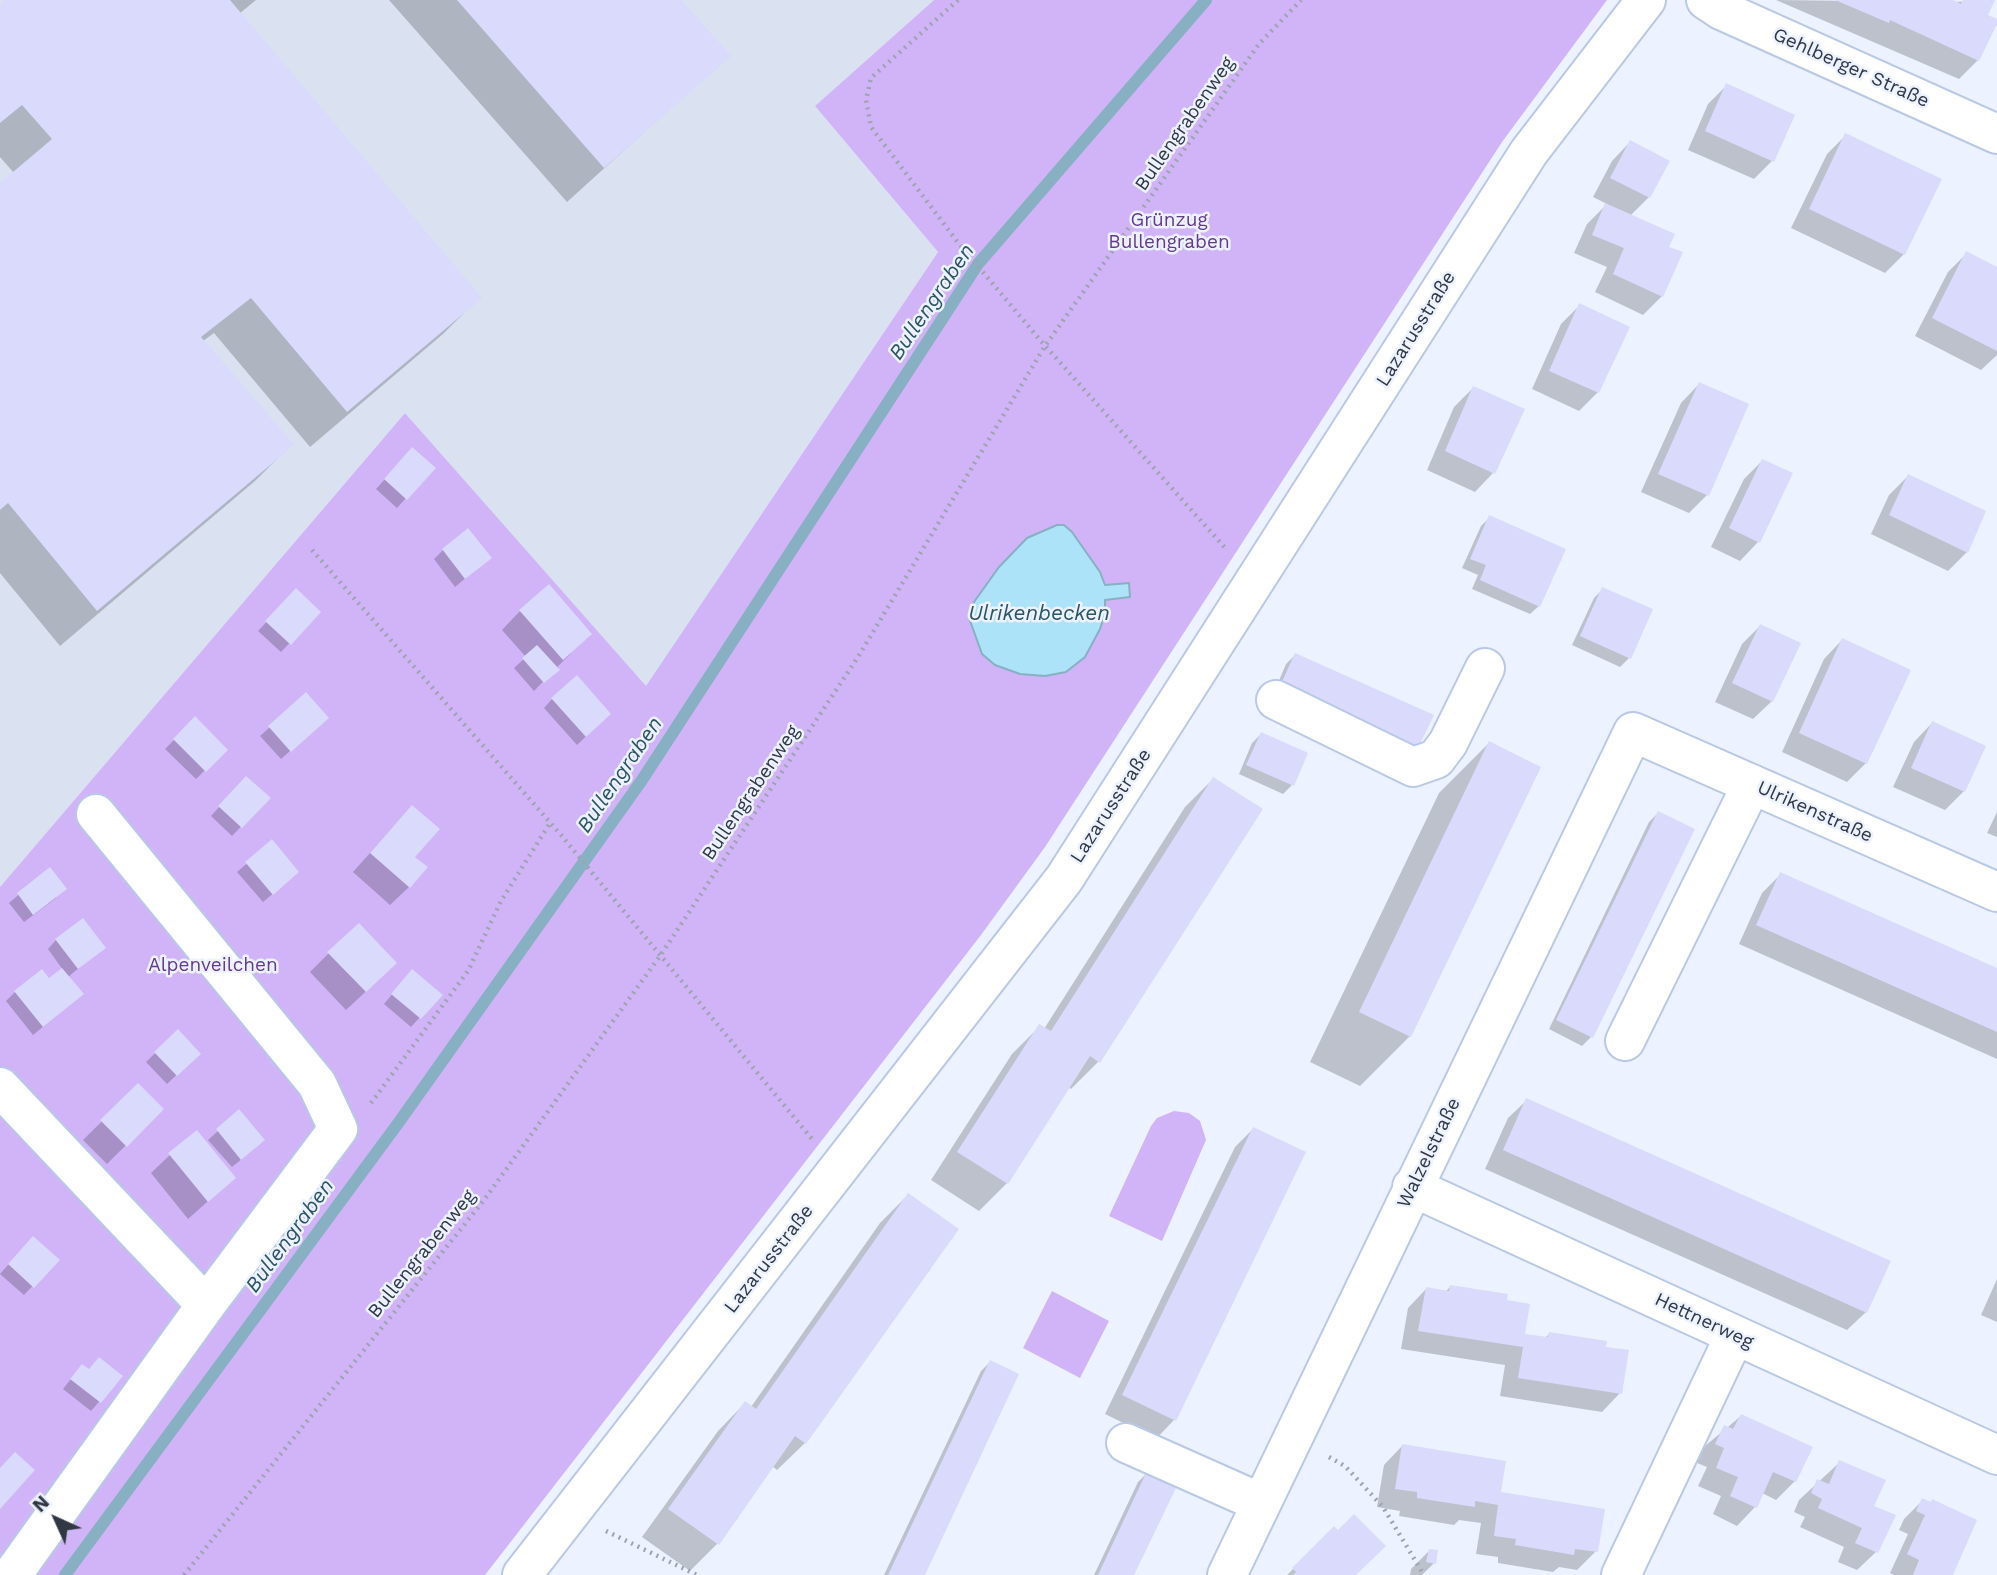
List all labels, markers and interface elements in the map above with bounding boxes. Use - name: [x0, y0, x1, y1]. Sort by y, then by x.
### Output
- street label: Gehlberger Straße: [1769, 23, 1933, 113]
- street label: Bullengrabenweg: [1130, 53, 1240, 195]
- park label: Grünzug Bullengraben: [1108, 209, 1230, 253]
- water label: Bullengraben: [884, 239, 980, 365]
- street label: Lazarusstraße: [1372, 267, 1460, 391]
- water label: Ulrikenbecken: [968, 601, 1110, 627]
- water label: Bullengraben: [572, 712, 668, 838]
- street label: Bullengrabenweg: [697, 721, 805, 865]
- street label: Lazarusstraße: [1066, 745, 1156, 867]
- street label: Ulrikenstraße: [1754, 776, 1876, 848]
- park label: Alpenveilchen: [148, 954, 278, 976]
- street label: Walzelstraße: [1393, 1094, 1465, 1212]
- water label: Bullengraben: [240, 1174, 340, 1298]
- street label: Bullengrabenweg: [363, 1185, 481, 1323]
- street label: Lazarusstraße: [720, 1200, 818, 1318]
- street label: Hettnerweg: [1651, 1288, 1757, 1354]
- north arrow: [21, 1484, 91, 1554]
- text: N: [28, 1491, 54, 1517]

